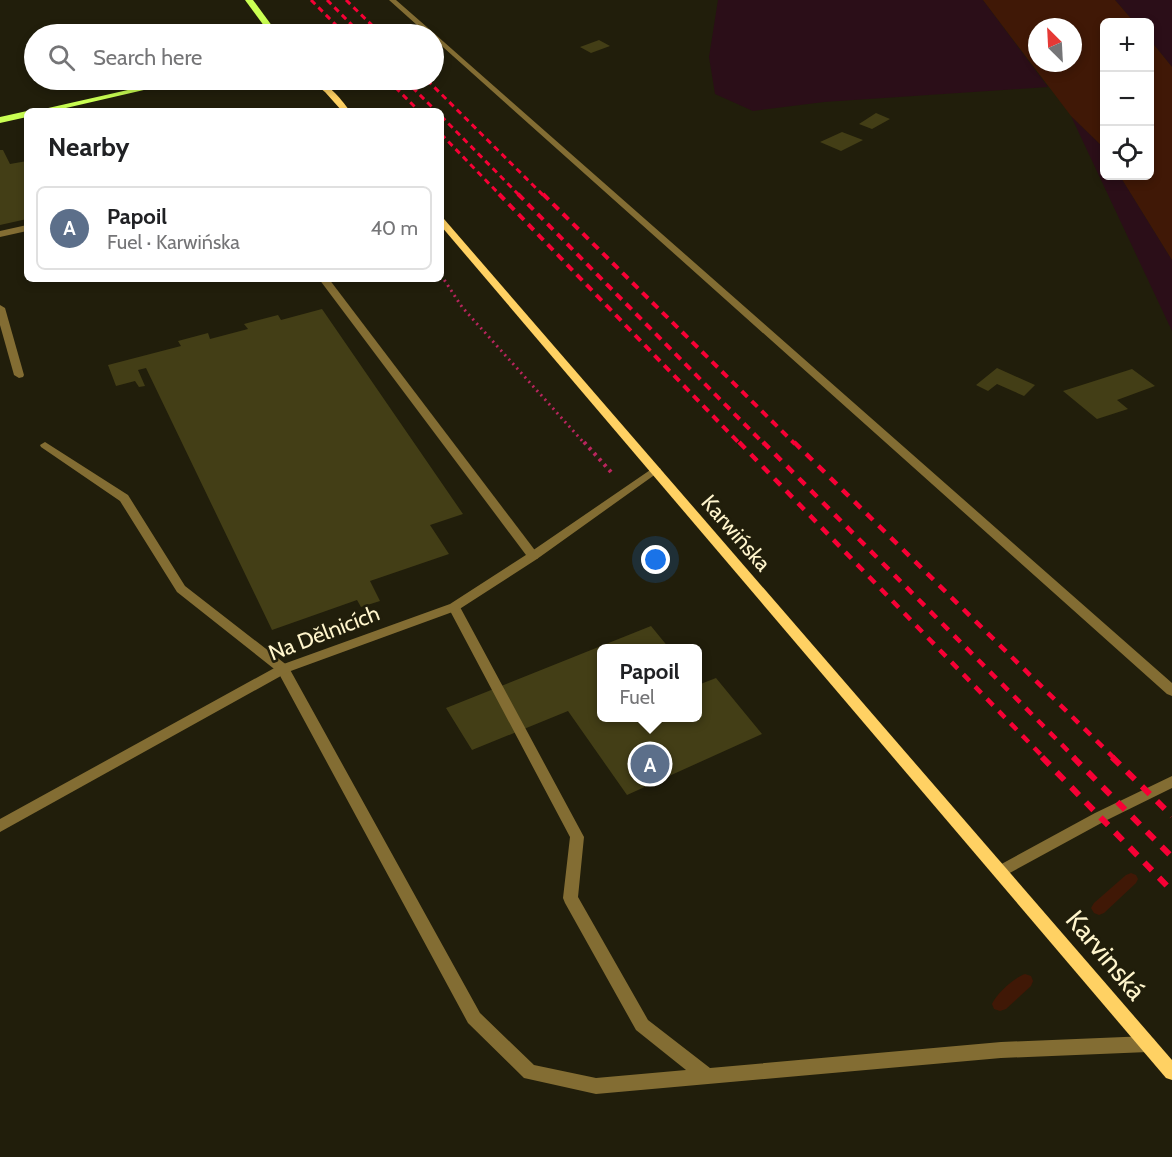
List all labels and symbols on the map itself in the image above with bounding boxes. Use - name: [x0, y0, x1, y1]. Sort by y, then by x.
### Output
- north arrow: [1028, 18, 1082, 72]
- street label: Karwińska: [696, 489, 777, 577]
- your location: [641, 545, 670, 574]
- street label: Na Dělnicích: [265, 599, 383, 667]
- pin: A: [630, 742, 670, 786]
- street label: Karvinská: [1059, 903, 1153, 1007]

